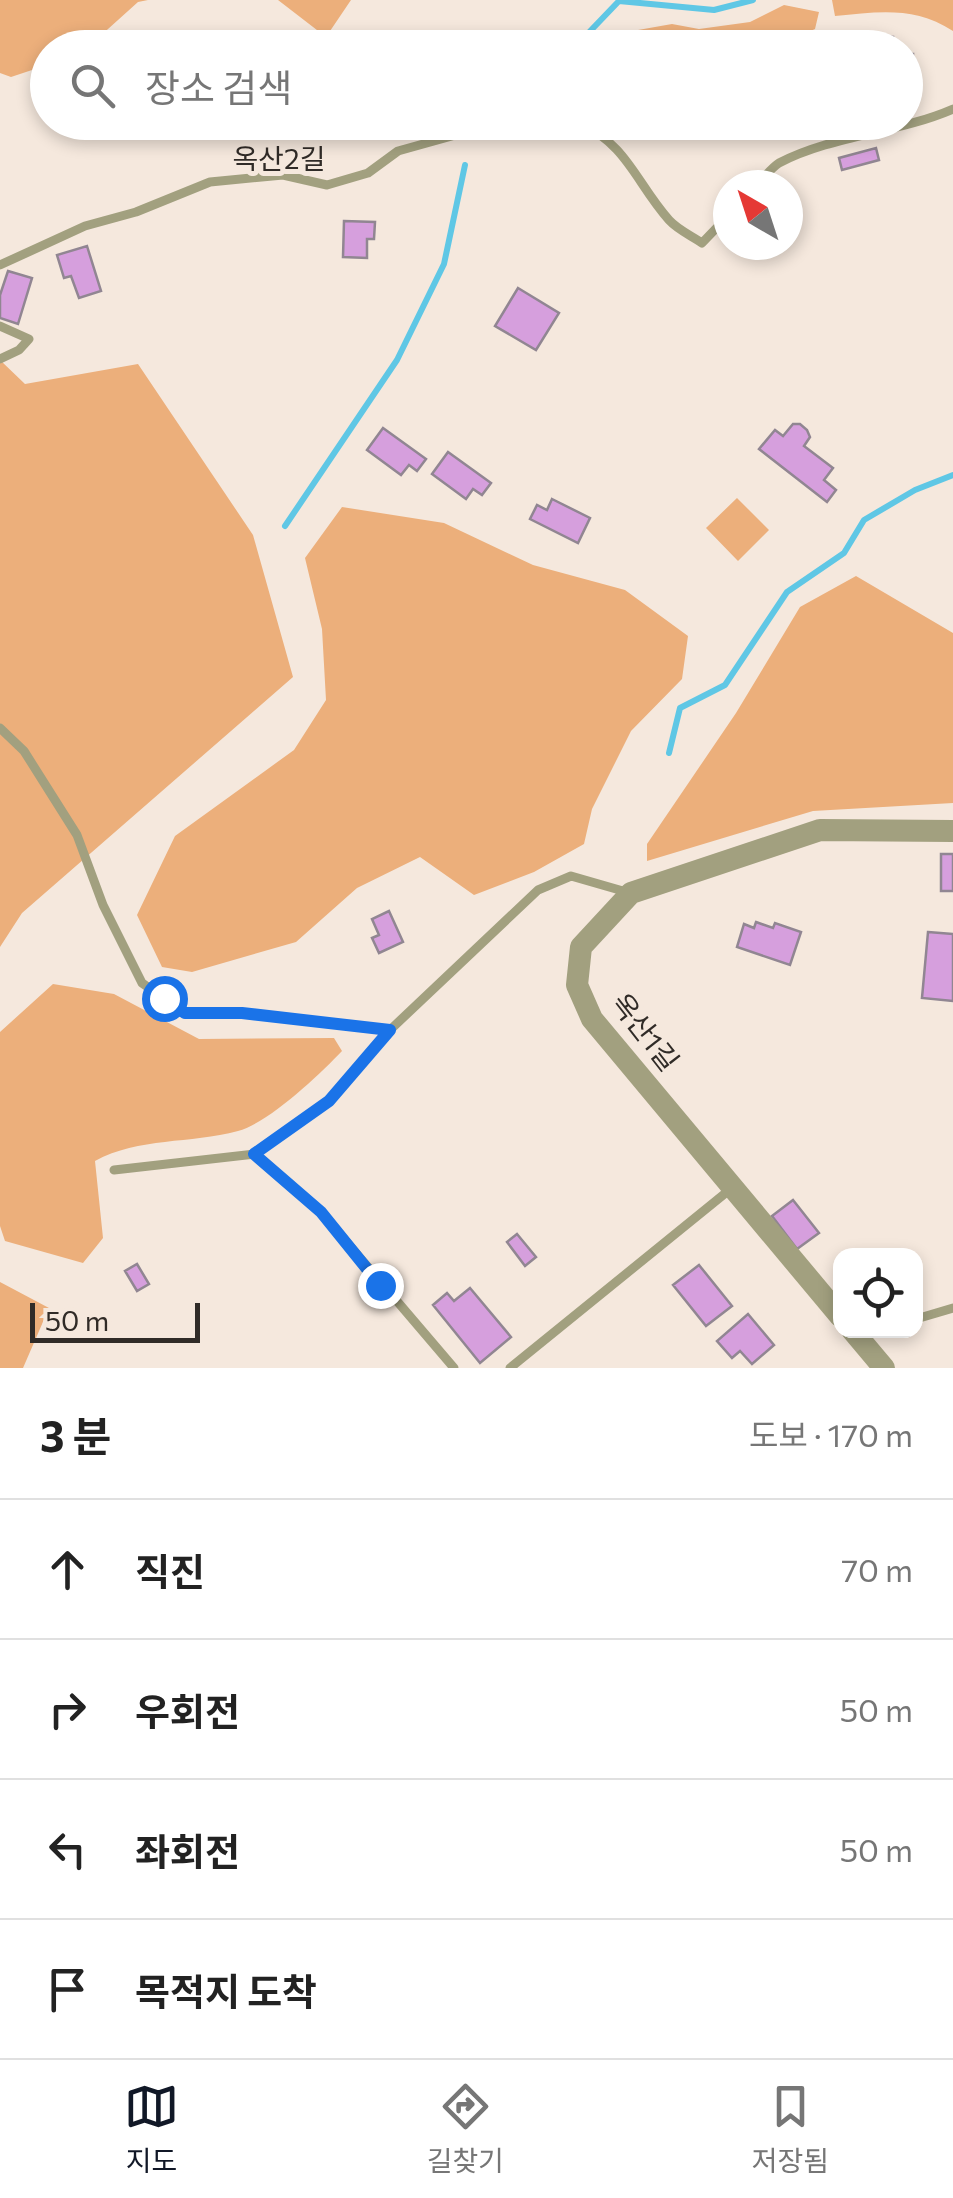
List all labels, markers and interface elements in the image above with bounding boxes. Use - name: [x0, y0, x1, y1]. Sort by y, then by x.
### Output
- search box: [30, 30, 923, 140]
- icon: search: [65, 58, 120, 113]
- text: 장소 검색: [145, 63, 292, 110]
- street label: 옥산2길: [233, 141, 325, 175]
- north arrow: [713, 170, 803, 260]
- route start: [142, 976, 188, 1022]
- street label: 옥산1길: [605, 986, 687, 1077]
- map controls: [833, 1248, 923, 1338]
- button: locate: [833, 1248, 923, 1338]
- route end: [358, 1263, 404, 1309]
- scale bar: [30, 1298, 200, 1342]
- text: 50 m: [45, 1303, 109, 1337]
- text: 3 분: [40, 1409, 111, 1461]
- text: 도보 · 170 m: [749, 1414, 913, 1454]
- icon: ahead: [40, 1542, 95, 1597]
- text: 직진: [135, 1547, 205, 1594]
- text: 70 m: [841, 1549, 913, 1589]
- icon: right: [40, 1682, 95, 1737]
- text: 우회전: [135, 1687, 240, 1734]
- text: 50 m: [840, 1689, 913, 1729]
- icon: left: [40, 1822, 95, 1877]
- text: 좌회전: [135, 1827, 240, 1874]
- text: 50 m: [840, 1829, 913, 1869]
- icon: arrive: [40, 1962, 95, 2017]
- text: 목적지 도착: [135, 1967, 317, 2014]
- tab: 지도: [124, 2079, 179, 2179]
- tab: 길찾기: [427, 2079, 504, 2179]
- tab: 저장됨: [752, 2079, 829, 2179]

